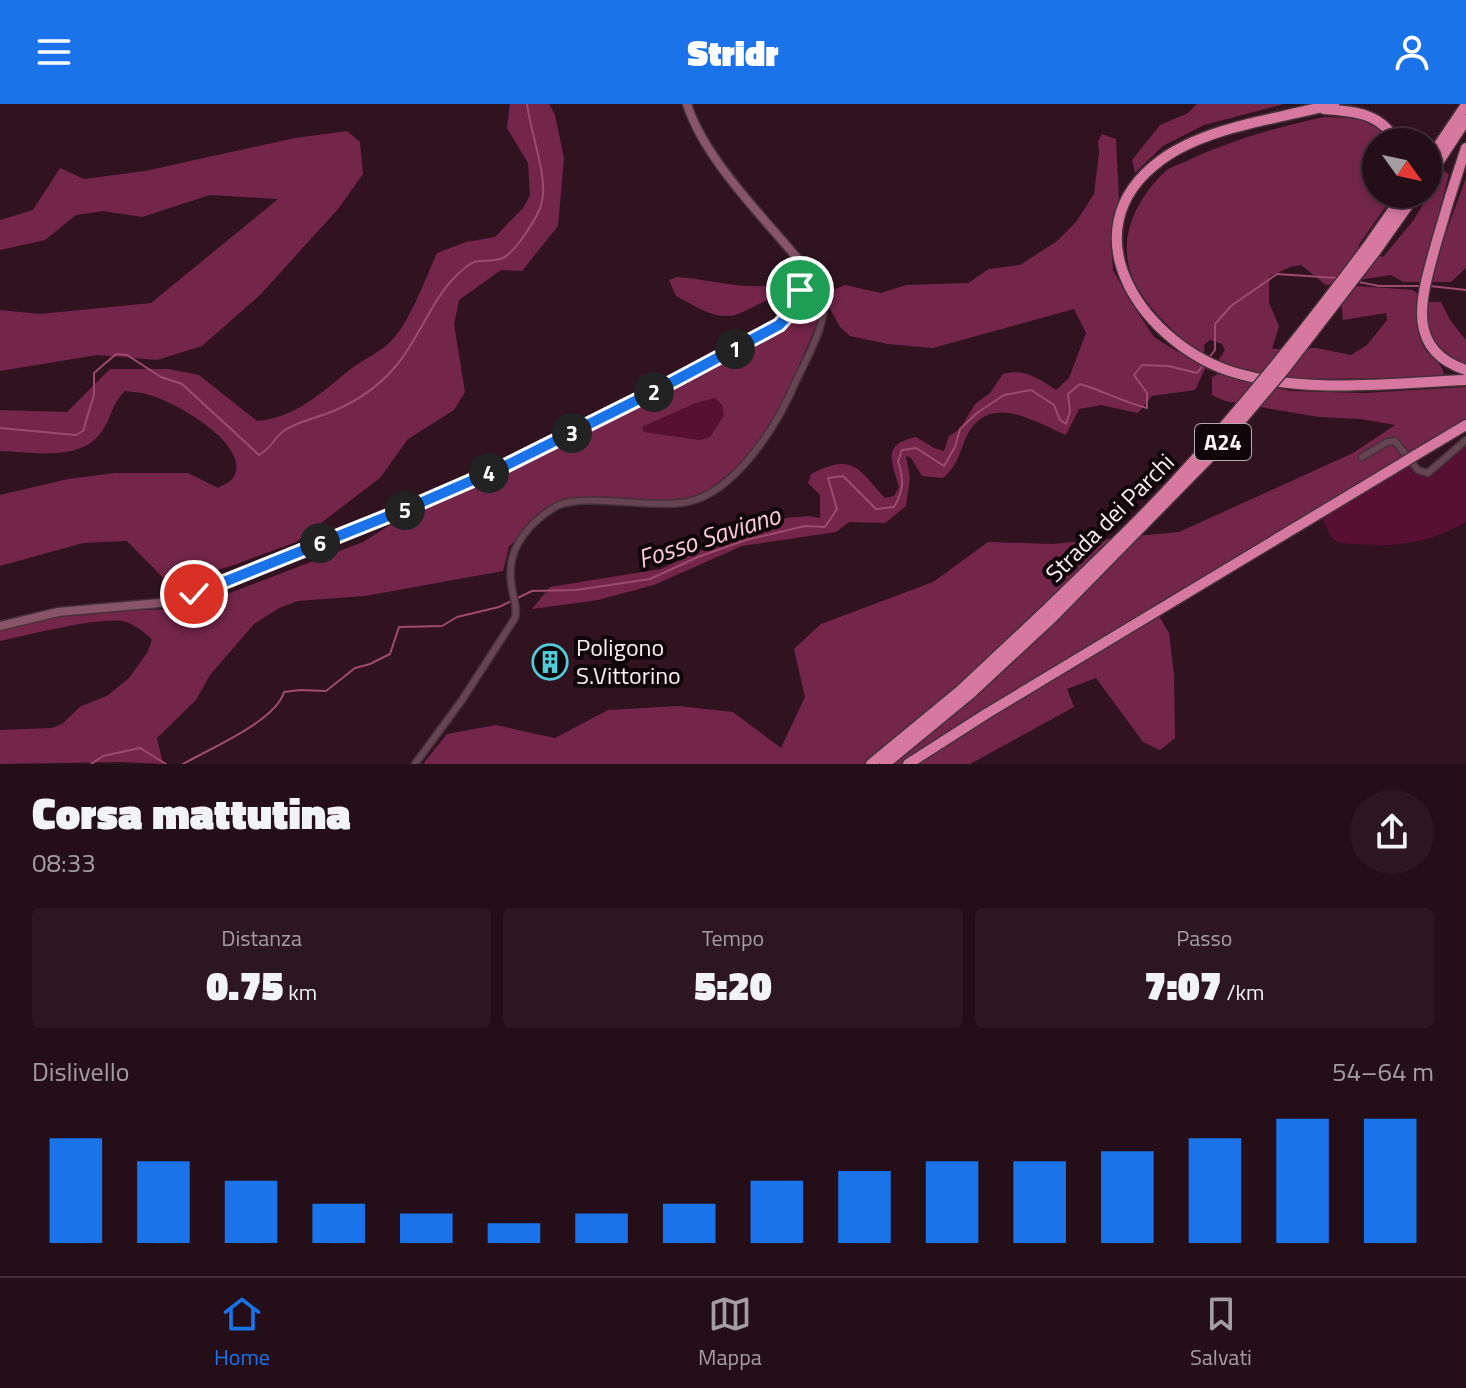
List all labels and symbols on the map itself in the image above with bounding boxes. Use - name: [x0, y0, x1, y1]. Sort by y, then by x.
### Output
- north arrow: [1362, 128, 1442, 208]
- pin: [766, 256, 834, 324]
- pin: 1: [715, 329, 755, 369]
- pin: 2: [634, 372, 674, 412]
- pin: 3: [552, 413, 592, 453]
- road number: A24: [1195, 424, 1251, 460]
- street label: Strada dei Parchi: [1037, 445, 1182, 590]
- pin: 4: [469, 453, 509, 493]
- pin: 5: [385, 490, 425, 530]
- water label: Fosso Saviano: [633, 495, 786, 578]
- pin: 6: [300, 523, 340, 563]
- pin: [160, 560, 228, 628]
- place label: Poligono S.Vittorino: [576, 629, 681, 693]
- building icon: Poligono S.Vittorino: [531, 643, 569, 681]

